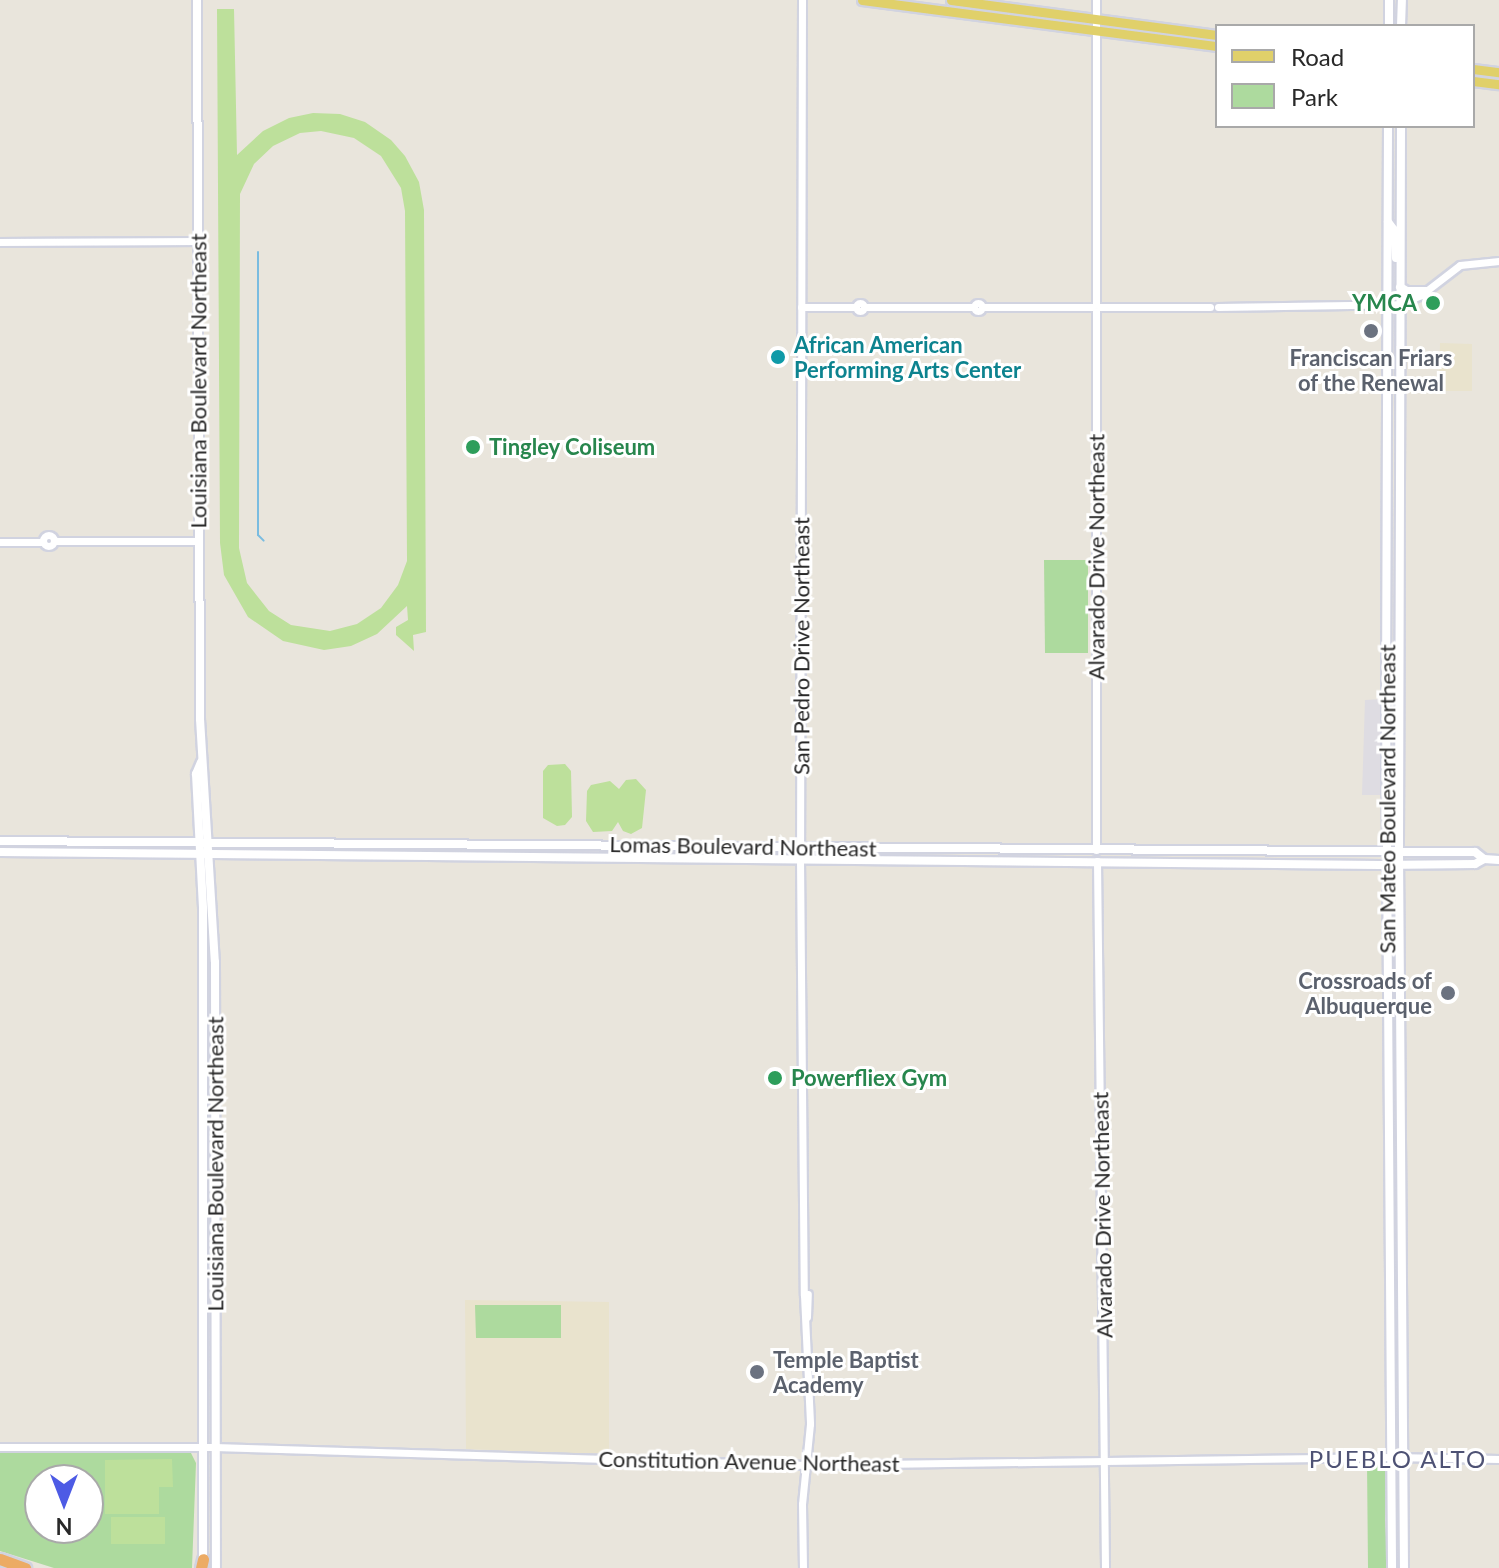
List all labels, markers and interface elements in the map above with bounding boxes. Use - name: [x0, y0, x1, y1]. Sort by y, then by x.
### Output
- legend: [1215, 24, 1475, 128]
- text: Road: [1291, 42, 1344, 71]
- text: Park: [1291, 82, 1338, 111]
- street label: Louisiana Boulevard Northeast: [185, 233, 211, 529]
- place label: YMCA: [1352, 290, 1417, 316]
- marker: YMCA: [1424, 294, 1442, 312]
- marker: Franciscan Friars of the Renewal: [1362, 322, 1380, 340]
- place label: African American Performing Arts Center: [794, 331, 1022, 382]
- place label: Franciscan Friars of the Renewal: [1290, 344, 1452, 396]
- marker: African American Performing Arts Center: [769, 348, 787, 366]
- place label: Tingley Coliseum: [489, 434, 656, 460]
- street label: Alvarado Drive Northeast: [1083, 434, 1109, 680]
- marker: Tingley Coliseum: [464, 438, 482, 456]
- street label: San Pedro Drive Northeast: [788, 517, 814, 775]
- street label: San Mateo Boulevard Northeast: [1374, 644, 1400, 954]
- street label: Lomas Boulevard Northeast: [609, 830, 877, 862]
- place label: Crossroads of Albuquerque: [1298, 967, 1432, 1018]
- marker: Crossroads of Albuquerque: [1439, 984, 1457, 1002]
- street label: Louisiana Boulevard Northeast: [202, 1016, 228, 1312]
- place label: Powerfliex Gym: [791, 1065, 947, 1091]
- marker: Powerfliex Gym: [766, 1069, 784, 1087]
- street label: Alvarado Drive Northeast: [1087, 1092, 1117, 1338]
- place label: Temple Baptist Academy: [773, 1346, 919, 1398]
- marker: Temple Baptist Academy: [748, 1363, 766, 1381]
- street label: Constitution Avenue Northeast: [598, 1445, 900, 1477]
- district label: PUEBLO ALTO: [1308, 1445, 1488, 1473]
- north arrow: [24, 1464, 104, 1544]
- text: N: [56, 1513, 72, 1540]

